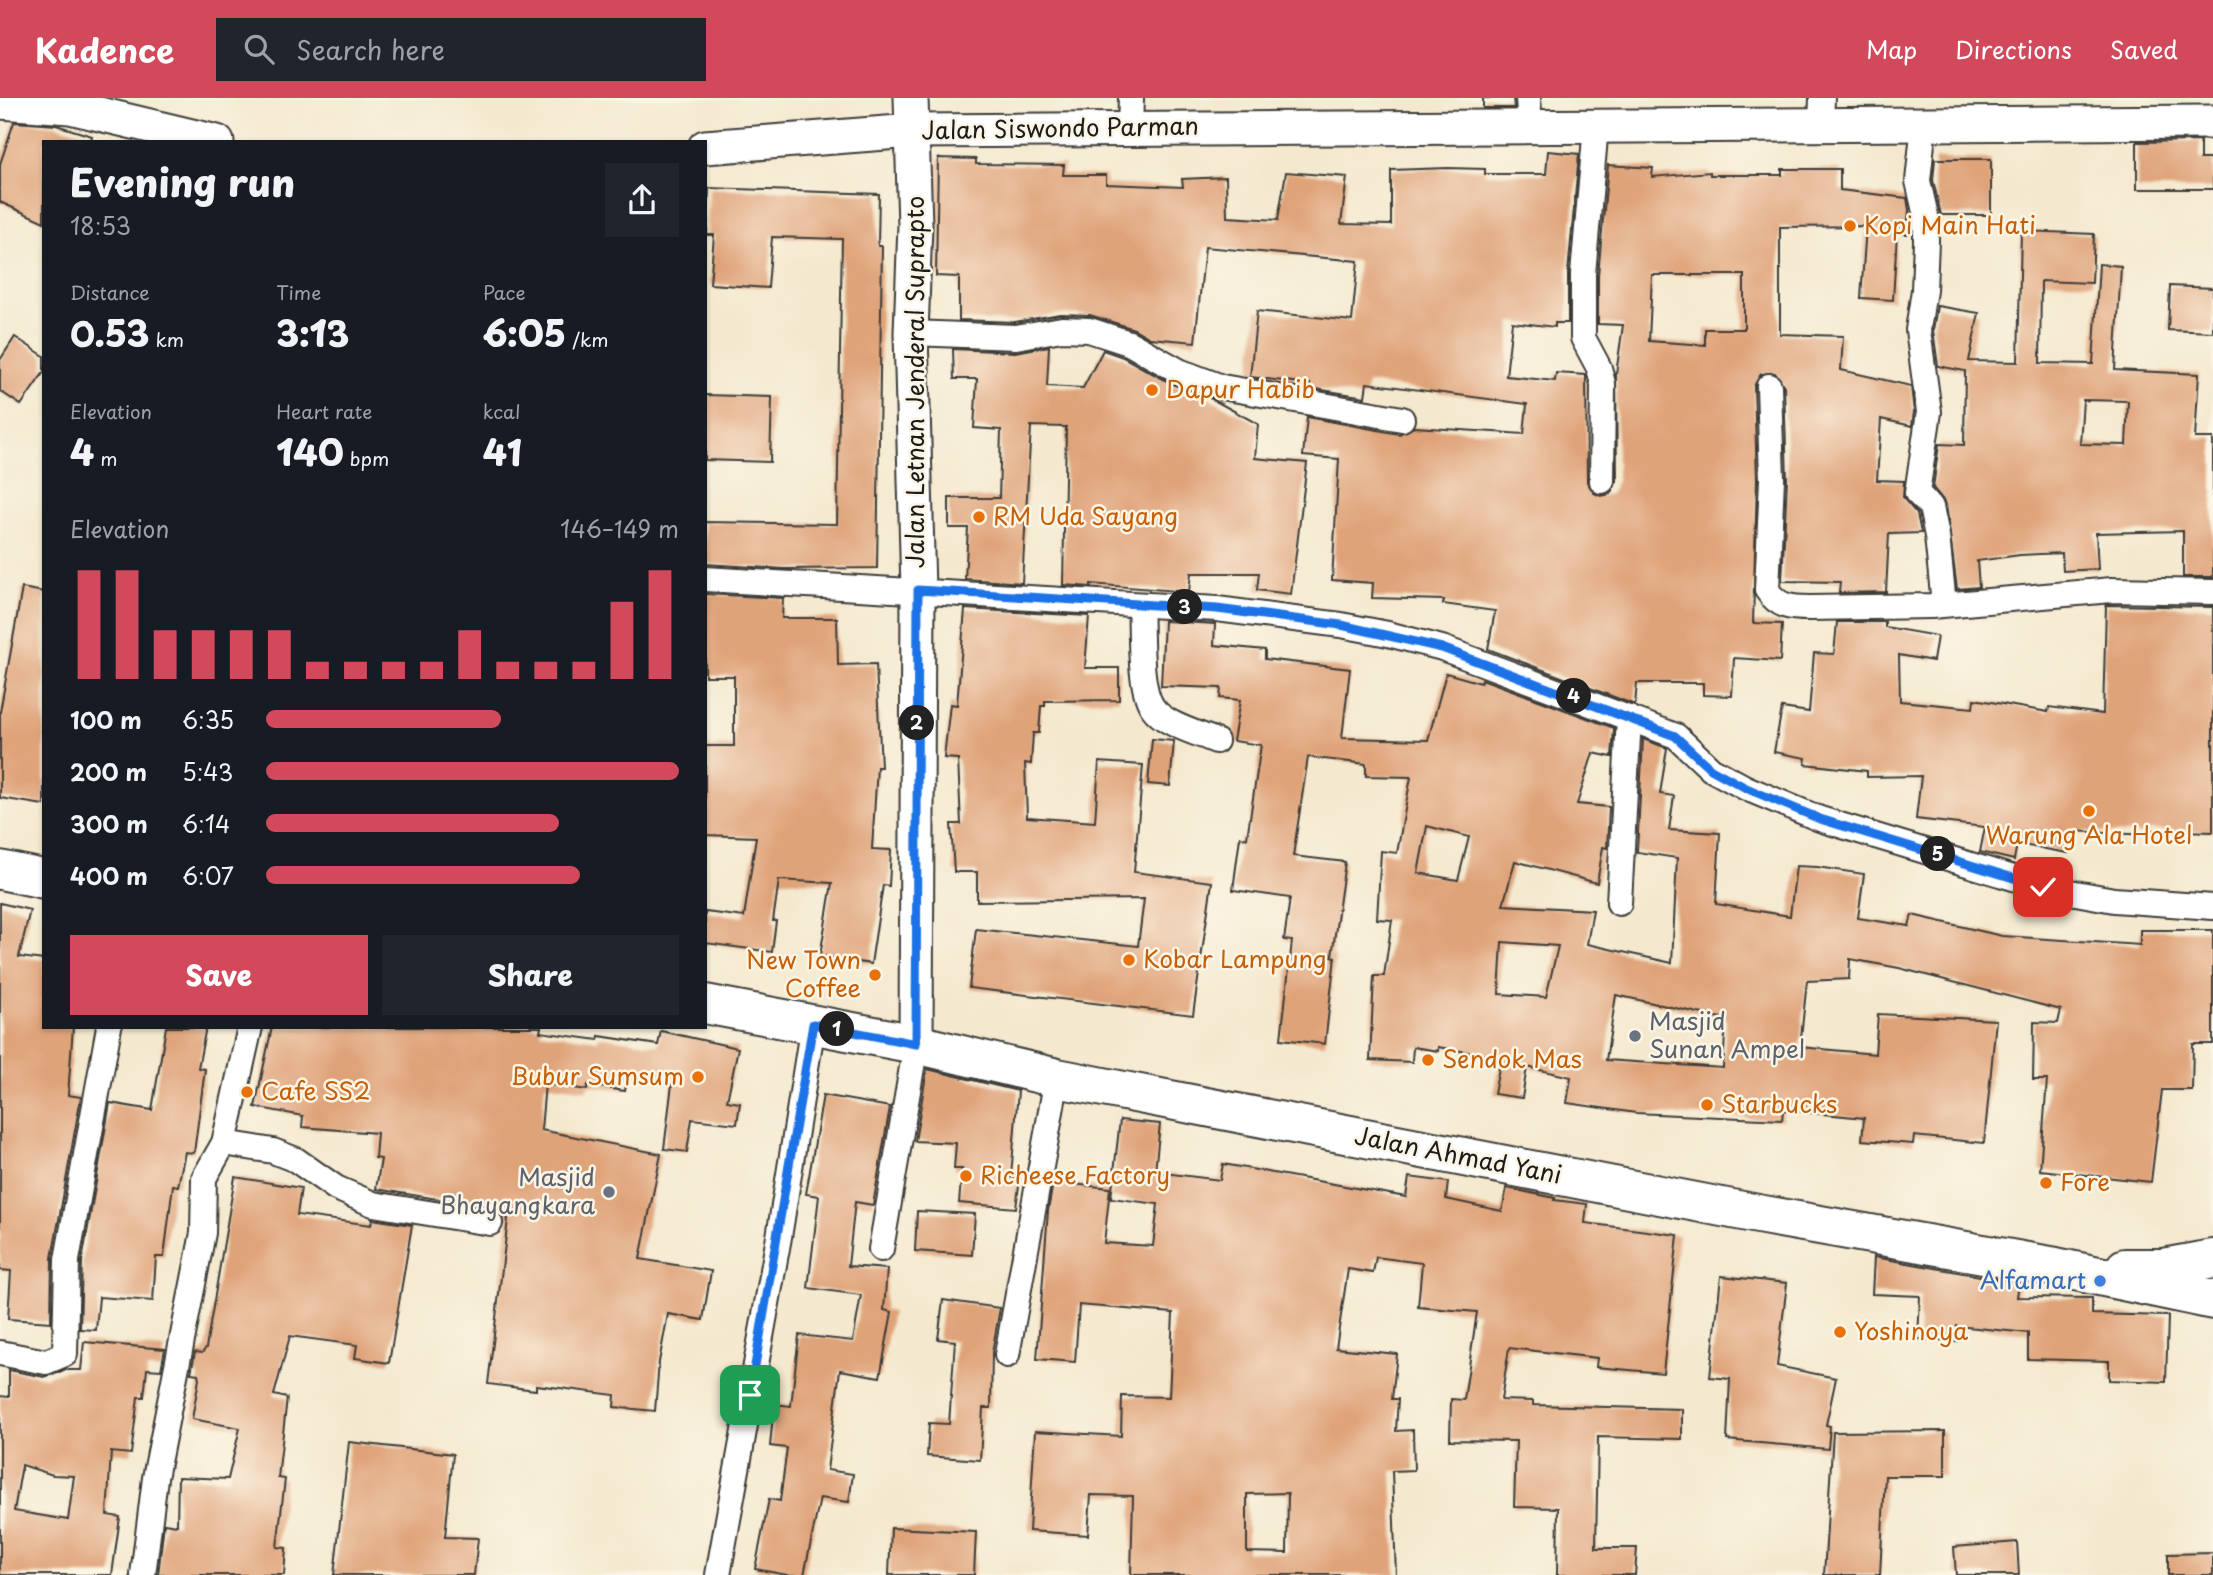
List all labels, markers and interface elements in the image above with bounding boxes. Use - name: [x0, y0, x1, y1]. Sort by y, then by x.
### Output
- search box: [216, 18, 706, 81]
- text: Kadence: [35, 24, 174, 74]
- icon: search: [240, 30, 278, 68]
- text: Search here: [296, 30, 445, 69]
- text: Map: [1866, 31, 1917, 67]
- text: Directions: [1955, 31, 2072, 67]
- text: Saved: [2110, 31, 2178, 67]
- street label: Jalan Siswondo Parman: [921, 107, 1199, 147]
- text: Evening run: [70, 153, 295, 210]
- button: share: [605, 163, 679, 237]
- street label: Jalan Letnan Jenderal Suprapto: [896, 196, 932, 568]
- place label: Kopi Main Hati: [1864, 206, 2036, 242]
- text: 18:53: [70, 208, 131, 243]
- marker: Kopi Main Hati: [1842, 218, 1858, 234]
- text: Distance: [70, 278, 150, 306]
- text: Time: [276, 278, 321, 306]
- text: Pace: [483, 278, 526, 306]
- text: 0.53: [70, 306, 149, 359]
- text: 3:13: [276, 306, 349, 359]
- text: 6:05: [483, 306, 566, 359]
- text: km: [149, 325, 184, 353]
- text: /km: [566, 325, 609, 353]
- place label: Dapur Habib: [1166, 370, 1315, 406]
- marker: Dapur Habib: [1144, 382, 1160, 398]
- text: Elevation: [70, 397, 152, 425]
- text: Heart rate: [276, 397, 372, 425]
- text: kcal: [483, 397, 521, 425]
- text: 4: [70, 425, 94, 478]
- text: 140: [276, 425, 344, 478]
- text: 41: [483, 425, 522, 478]
- text: m: [94, 444, 118, 472]
- text: bpm: [344, 444, 389, 472]
- place label: RM Uda Sayang: [993, 497, 1178, 533]
- marker: RM Uda Sayang: [971, 509, 987, 525]
- text: Elevation: [70, 511, 169, 546]
- text: 146–149 m: [560, 511, 679, 546]
- pin: 3: [1168, 589, 1202, 624]
- text: 3: [1178, 592, 1191, 620]
- pin: 4: [1556, 678, 1592, 714]
- text: 4: [1567, 681, 1580, 709]
- text: 100 m: [70, 702, 142, 737]
- text: 6:35: [182, 702, 234, 737]
- pin: 2: [900, 706, 934, 740]
- text: 2: [910, 708, 923, 736]
- text: 200 m: [70, 754, 147, 789]
- text: 5:43: [182, 754, 233, 789]
- marker: Warung Ala Hotel: [2081, 803, 2097, 819]
- text: 300 m: [70, 806, 148, 841]
- text: 6:14: [182, 806, 230, 841]
- place label: Warung Ala Hotel: [1986, 816, 2192, 852]
- pin: 5: [1920, 836, 1955, 872]
- text: 5: [1931, 839, 1944, 867]
- pin: [2013, 857, 2073, 917]
- text: 400 m: [70, 858, 148, 893]
- text: 6:07: [182, 858, 234, 893]
- icon: check: [2024, 868, 2062, 906]
- button: Save: [70, 935, 368, 1015]
- button: Share: [382, 935, 679, 1015]
- place label: Kobar Lampung: [1143, 940, 1327, 976]
- place label: New Town Coffee: [746, 941, 861, 1005]
- marker: Kobar Lampung: [1121, 952, 1137, 968]
- marker: New Town Coffee: [867, 967, 883, 983]
- place label: Masjid Sunan Ampel: [1649, 1002, 1805, 1066]
- pin: 1: [820, 1012, 854, 1046]
- text: 1: [832, 1014, 841, 1042]
- marker: Masjid Sunan Ampel: [1627, 1028, 1643, 1044]
- place label: Sendok Mas: [1442, 1040, 1582, 1076]
- marker: Sendok Mas: [1420, 1052, 1436, 1068]
- place label: Bubur Sumsum: [511, 1057, 684, 1093]
- marker: Bubur Sumsum: [690, 1069, 706, 1085]
- place label: Cafe SS2: [261, 1072, 371, 1108]
- marker: Cafe SS2: [239, 1084, 255, 1100]
- place label: Starbucks: [1721, 1085, 1837, 1121]
- marker: Starbucks: [1699, 1097, 1715, 1113]
- street label: Jalan Ahmad Yani: [1352, 1116, 1565, 1192]
- place label: Richeese Factory: [980, 1156, 1170, 1192]
- place label: Masjid Bhayangkara: [440, 1158, 595, 1222]
- place label: Fore: [2060, 1163, 2110, 1199]
- marker: Richeese Factory: [958, 1168, 974, 1184]
- marker: Fore: [2038, 1175, 2054, 1191]
- marker: Masjid Bhayangkara: [601, 1184, 617, 1200]
- place label: Alfamart: [1980, 1261, 2086, 1297]
- marker: Alfamart: [2092, 1273, 2108, 1289]
- place label: Yoshinoya: [1854, 1312, 1968, 1348]
- marker: Yoshinoya: [1832, 1324, 1848, 1340]
- pin: [720, 1365, 780, 1425]
- icon: arrive: [731, 1376, 769, 1414]

